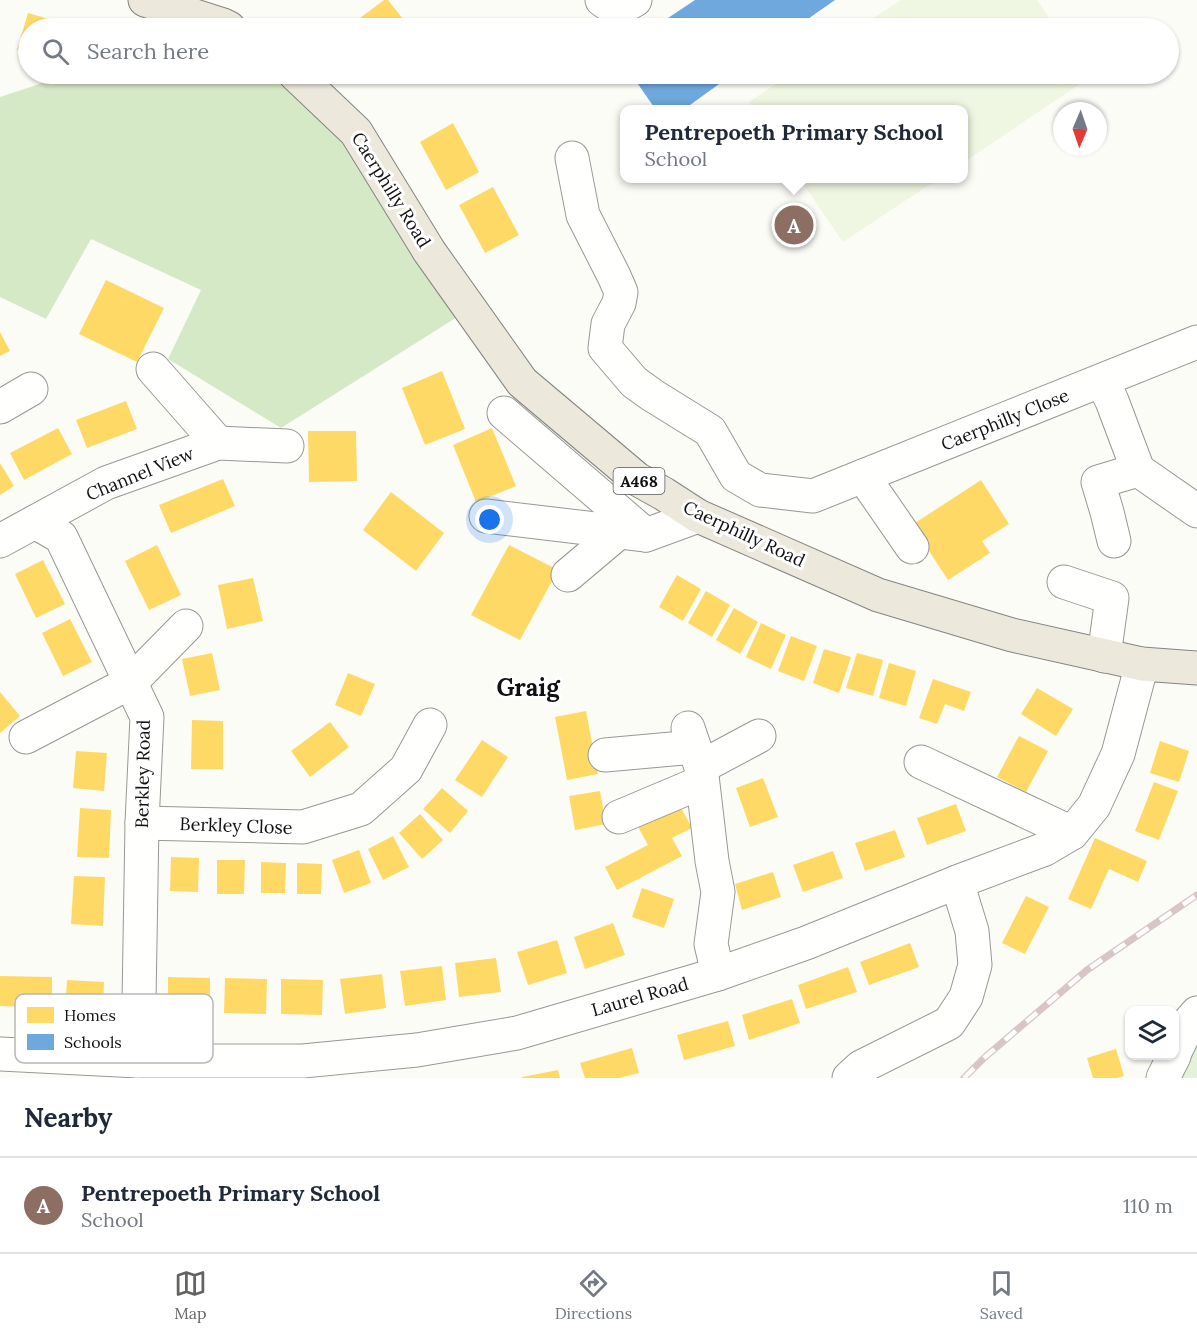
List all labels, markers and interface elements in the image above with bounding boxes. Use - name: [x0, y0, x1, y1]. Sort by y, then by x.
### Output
- search box: [18, 18, 1179, 84]
- icon: search: [39, 35, 72, 68]
- text: Search here: [87, 37, 209, 65]
- north arrow: [1053, 102, 1107, 156]
- popup: [620, 105, 968, 183]
- text: Pentrepoeth Primary School: [644, 118, 944, 146]
- street label: Caerphilly Road: [347, 128, 436, 252]
- text: School: [644, 146, 707, 171]
- pin: A: [774, 202, 814, 248]
- street label: Caerphilly Close: [937, 383, 1072, 456]
- street label: Channel View: [82, 441, 198, 506]
- road number: A468: [614, 468, 664, 494]
- street label: Caerphilly Road: [680, 495, 809, 572]
- your location: [475, 505, 504, 534]
- district label: Graig: [496, 672, 561, 703]
- street label: Berkley Road: [130, 719, 155, 829]
- street label: Berkley Close: [179, 812, 293, 839]
- street label: Laurel Road: [589, 972, 691, 1021]
- legend: [15, 994, 213, 1063]
- text: Homes: [64, 1005, 116, 1025]
- map controls: [1125, 1006, 1179, 1060]
- button: layers: [1125, 1006, 1179, 1060]
- text: Schools: [64, 1032, 122, 1052]
- text: Nearby: [24, 1101, 112, 1134]
- text: Pentrepoeth Primary School: [81, 1179, 380, 1207]
- text: A: [37, 1193, 50, 1218]
- text: 110 m: [1123, 1193, 1173, 1218]
- text: School: [81, 1207, 144, 1232]
- tab: Map: [174, 1267, 207, 1323]
- tab: Directions: [555, 1267, 632, 1323]
- tab: Saved: [980, 1267, 1023, 1323]

